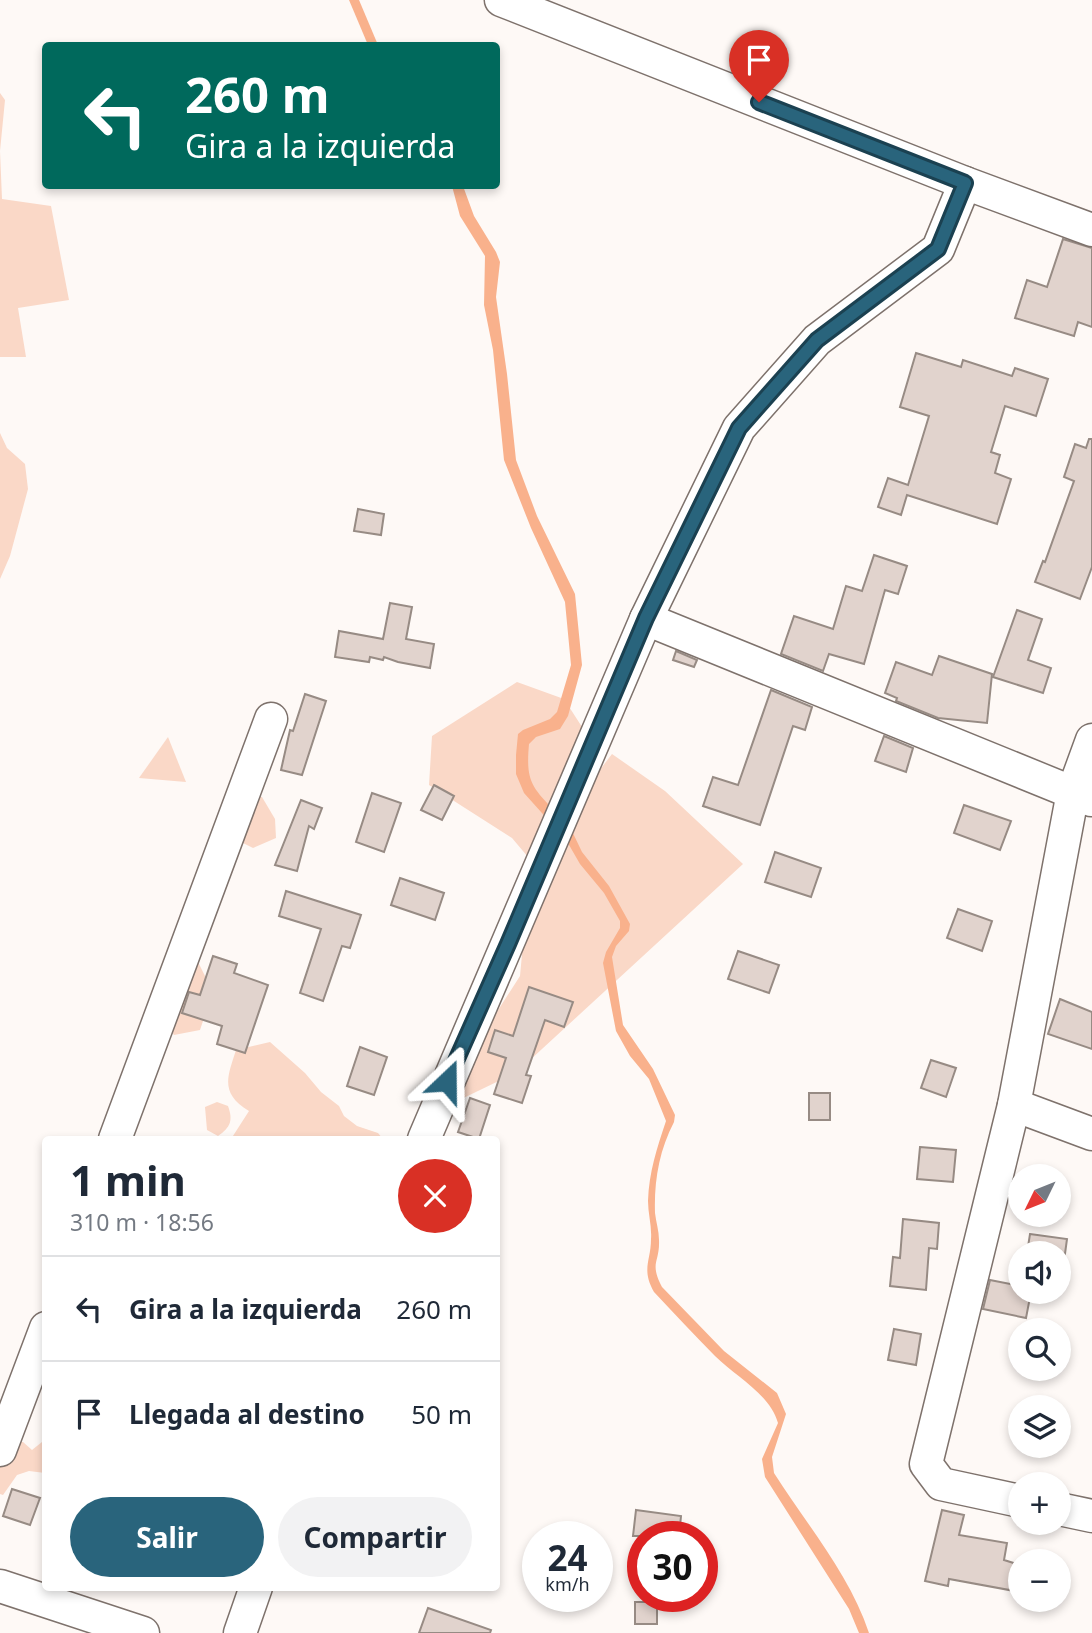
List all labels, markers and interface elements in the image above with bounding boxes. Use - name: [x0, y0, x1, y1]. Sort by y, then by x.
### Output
- pin: [729, 30, 789, 102]
- icon: arrive: [740, 41, 778, 79]
- text: 260 m: [185, 61, 330, 127]
- icon: left: [70, 70, 161, 161]
- text: Gira a la izquierda: [185, 124, 455, 167]
- position arrow: [410, 1044, 484, 1118]
- text: 1 min: [70, 1151, 186, 1208]
- button: close: [398, 1159, 472, 1233]
- north arrow: [1008, 1164, 1071, 1227]
- map controls: [1008, 1164, 1071, 1612]
- text: 310 m · 18:56: [70, 1206, 214, 1238]
- button: sound: [1008, 1241, 1071, 1304]
- icon: left: [70, 1290, 108, 1328]
- text: Gira a la izquierda: [129, 1291, 362, 1327]
- text: 260 m: [396, 1291, 472, 1327]
- button: search: [1008, 1318, 1071, 1381]
- icon: arrive: [70, 1395, 108, 1433]
- button: layers: [1008, 1395, 1071, 1458]
- text: Llegada al destino: [129, 1396, 365, 1432]
- text: 50 m: [411, 1396, 472, 1432]
- button: +: [1008, 1472, 1071, 1535]
- button: Salir: [70, 1497, 264, 1577]
- button: Compartir: [278, 1497, 472, 1577]
- speed limit sign: 30: [627, 1521, 718, 1612]
- text: 24: [547, 1534, 588, 1581]
- button: −: [1008, 1549, 1071, 1612]
- text: km/h: [545, 1572, 590, 1596]

